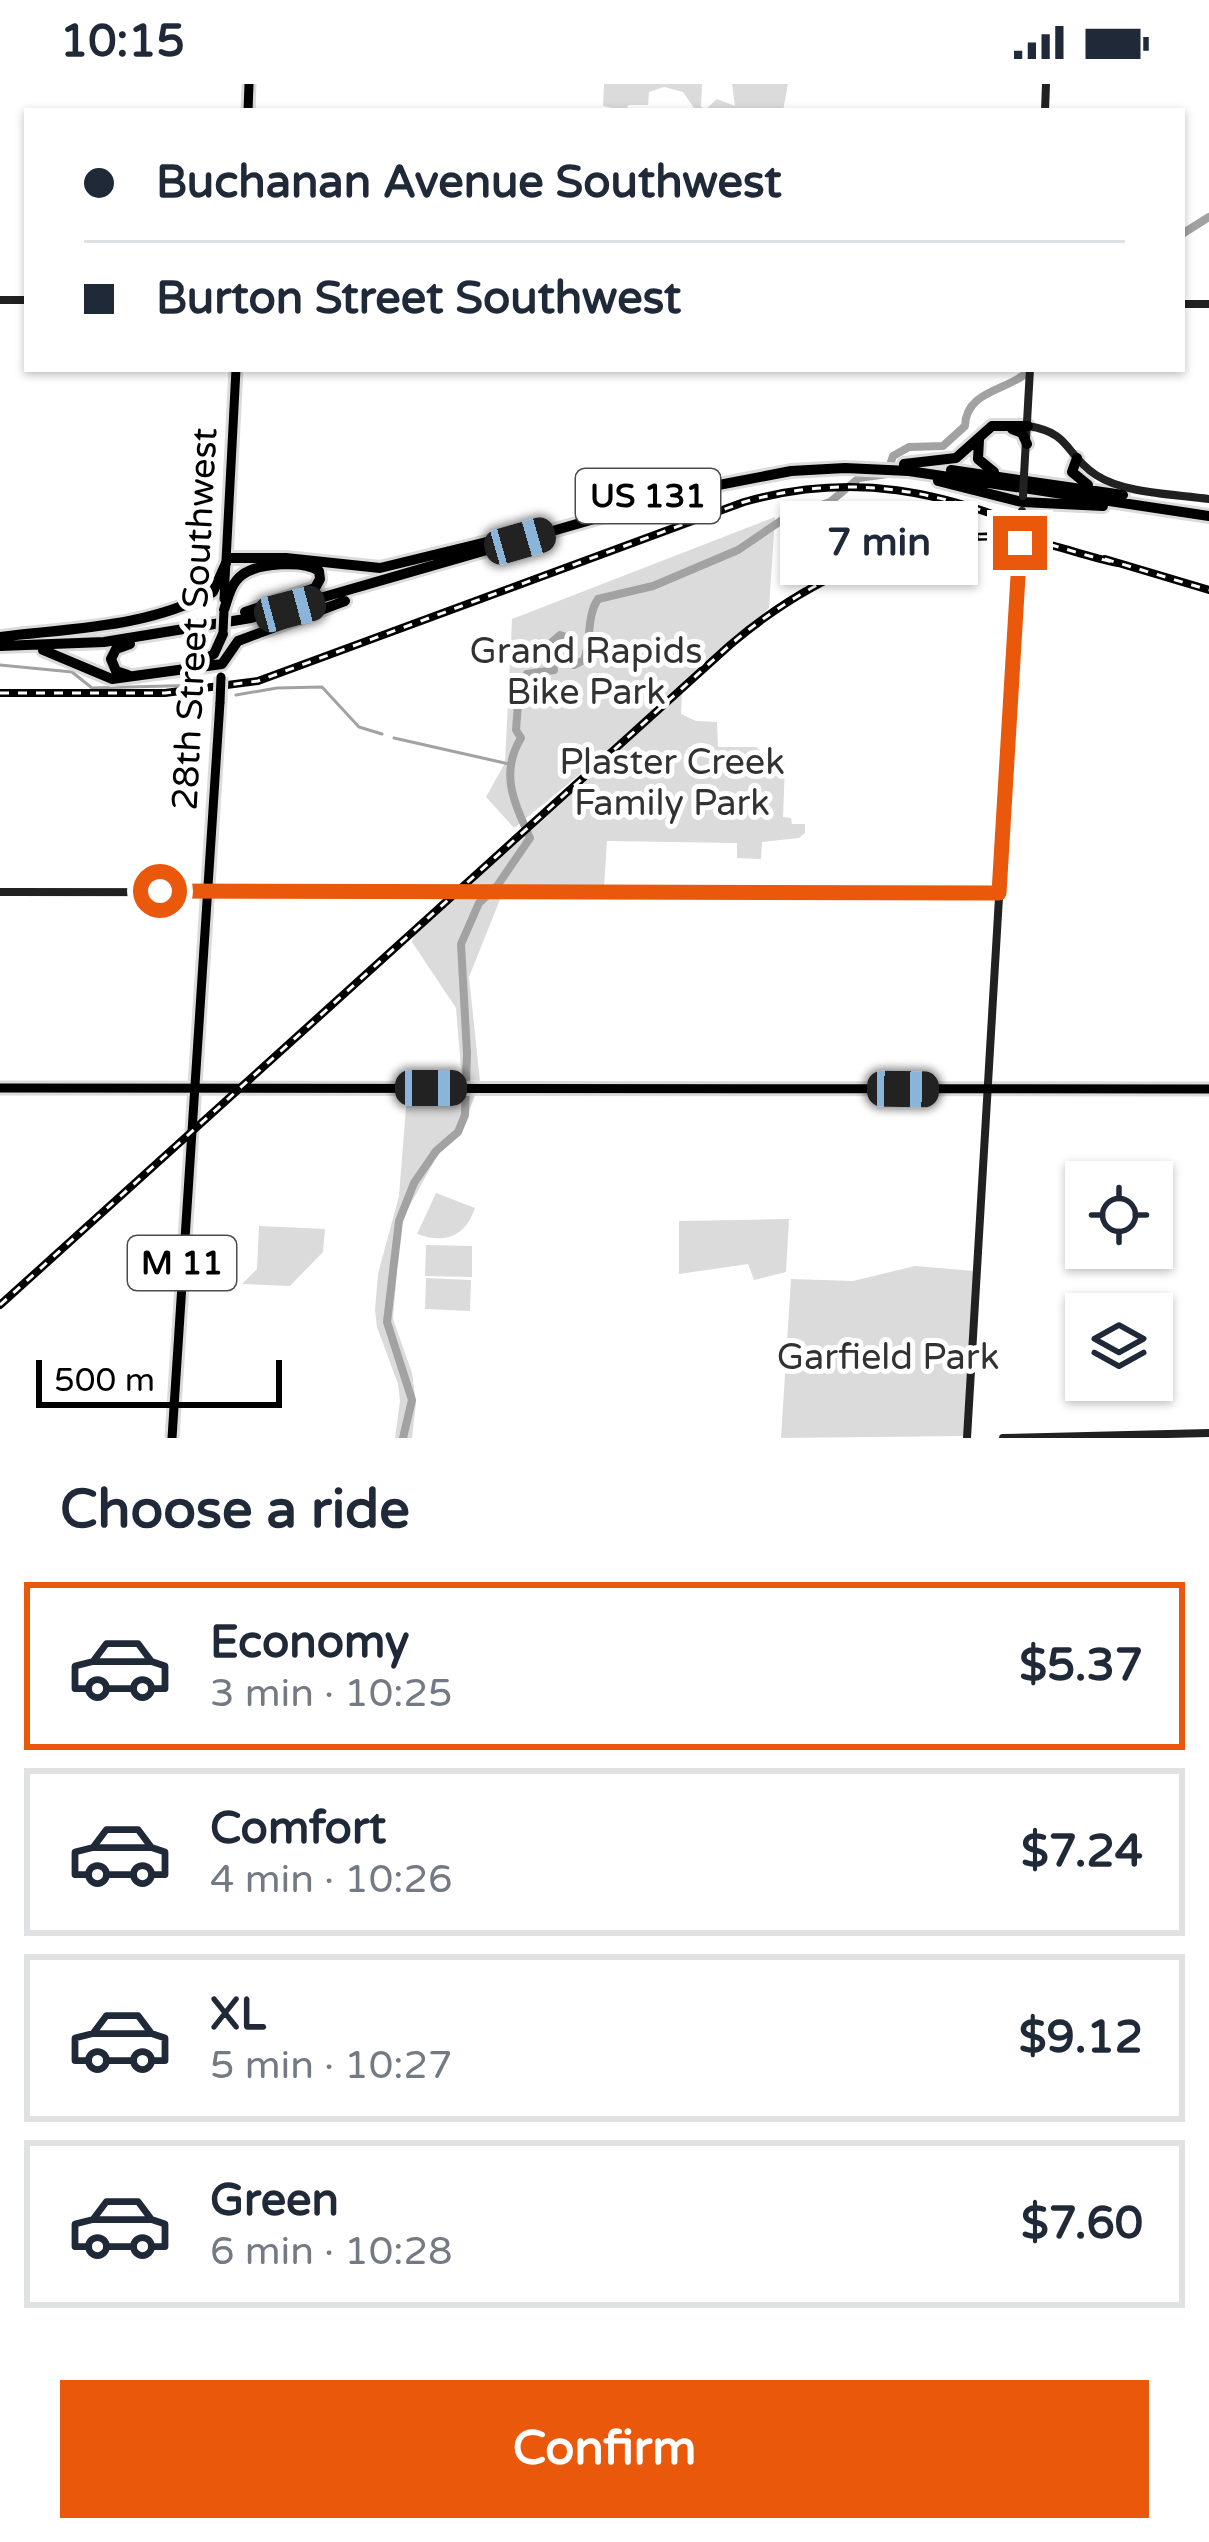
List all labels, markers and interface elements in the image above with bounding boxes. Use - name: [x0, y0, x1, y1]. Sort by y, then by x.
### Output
- text: 10:15: [60, 15, 185, 69]
- text: Buchanan Avenue Southwest: [156, 156, 782, 210]
- text: Burton Street Southwest: [156, 272, 681, 326]
- street label: 28th Street Southwest: [163, 426, 227, 812]
- road number: US 131: [576, 469, 720, 523]
- callout: 7 min: [780, 501, 978, 585]
- car: [480, 514, 560, 568]
- route end: [993, 516, 1047, 570]
- text: 7 min: [827, 519, 931, 566]
- car: [251, 582, 329, 636]
- park label: Grand Rapids Bike Park: [470, 630, 702, 714]
- park label: Plaster Creek Family Park: [559, 741, 785, 825]
- route start: [133, 864, 187, 918]
- car: [395, 1070, 467, 1106]
- car: [867, 1070, 939, 1108]
- map controls: [1065, 1161, 1173, 1401]
- button: locate: [1065, 1161, 1173, 1269]
- road number: M 11: [128, 1236, 236, 1290]
- button: layers: [1065, 1293, 1173, 1401]
- park label: Garfield Park: [777, 1336, 999, 1379]
- scale bar: [36, 1354, 282, 1407]
- text: 500 m: [54, 1361, 155, 1400]
- text: Choose a ride: [60, 1477, 410, 1542]
- icon: car: [66, 1612, 174, 1720]
- text: Economy: [210, 1616, 409, 1670]
- text: $5.37: [1019, 1639, 1143, 1693]
- text: 3 min · 10:25: [210, 1670, 452, 1717]
- icon: car: [66, 1798, 174, 1906]
- text: Comfort: [210, 1802, 386, 1856]
- text: $7.24: [1021, 1825, 1143, 1879]
- text: 4 min · 10:26: [210, 1856, 452, 1903]
- icon: car: [66, 1984, 174, 2092]
- text: XL: [210, 1988, 266, 2042]
- text: $9.12: [1019, 2011, 1143, 2065]
- text: 5 min · 10:27: [210, 2042, 452, 2089]
- icon: car: [66, 2170, 174, 2278]
- text: Green: [210, 2174, 339, 2228]
- text: $7.60: [1021, 2197, 1143, 2251]
- text: 6 min · 10:28: [210, 2228, 452, 2275]
- button: Confirm: [60, 2380, 1149, 2518]

